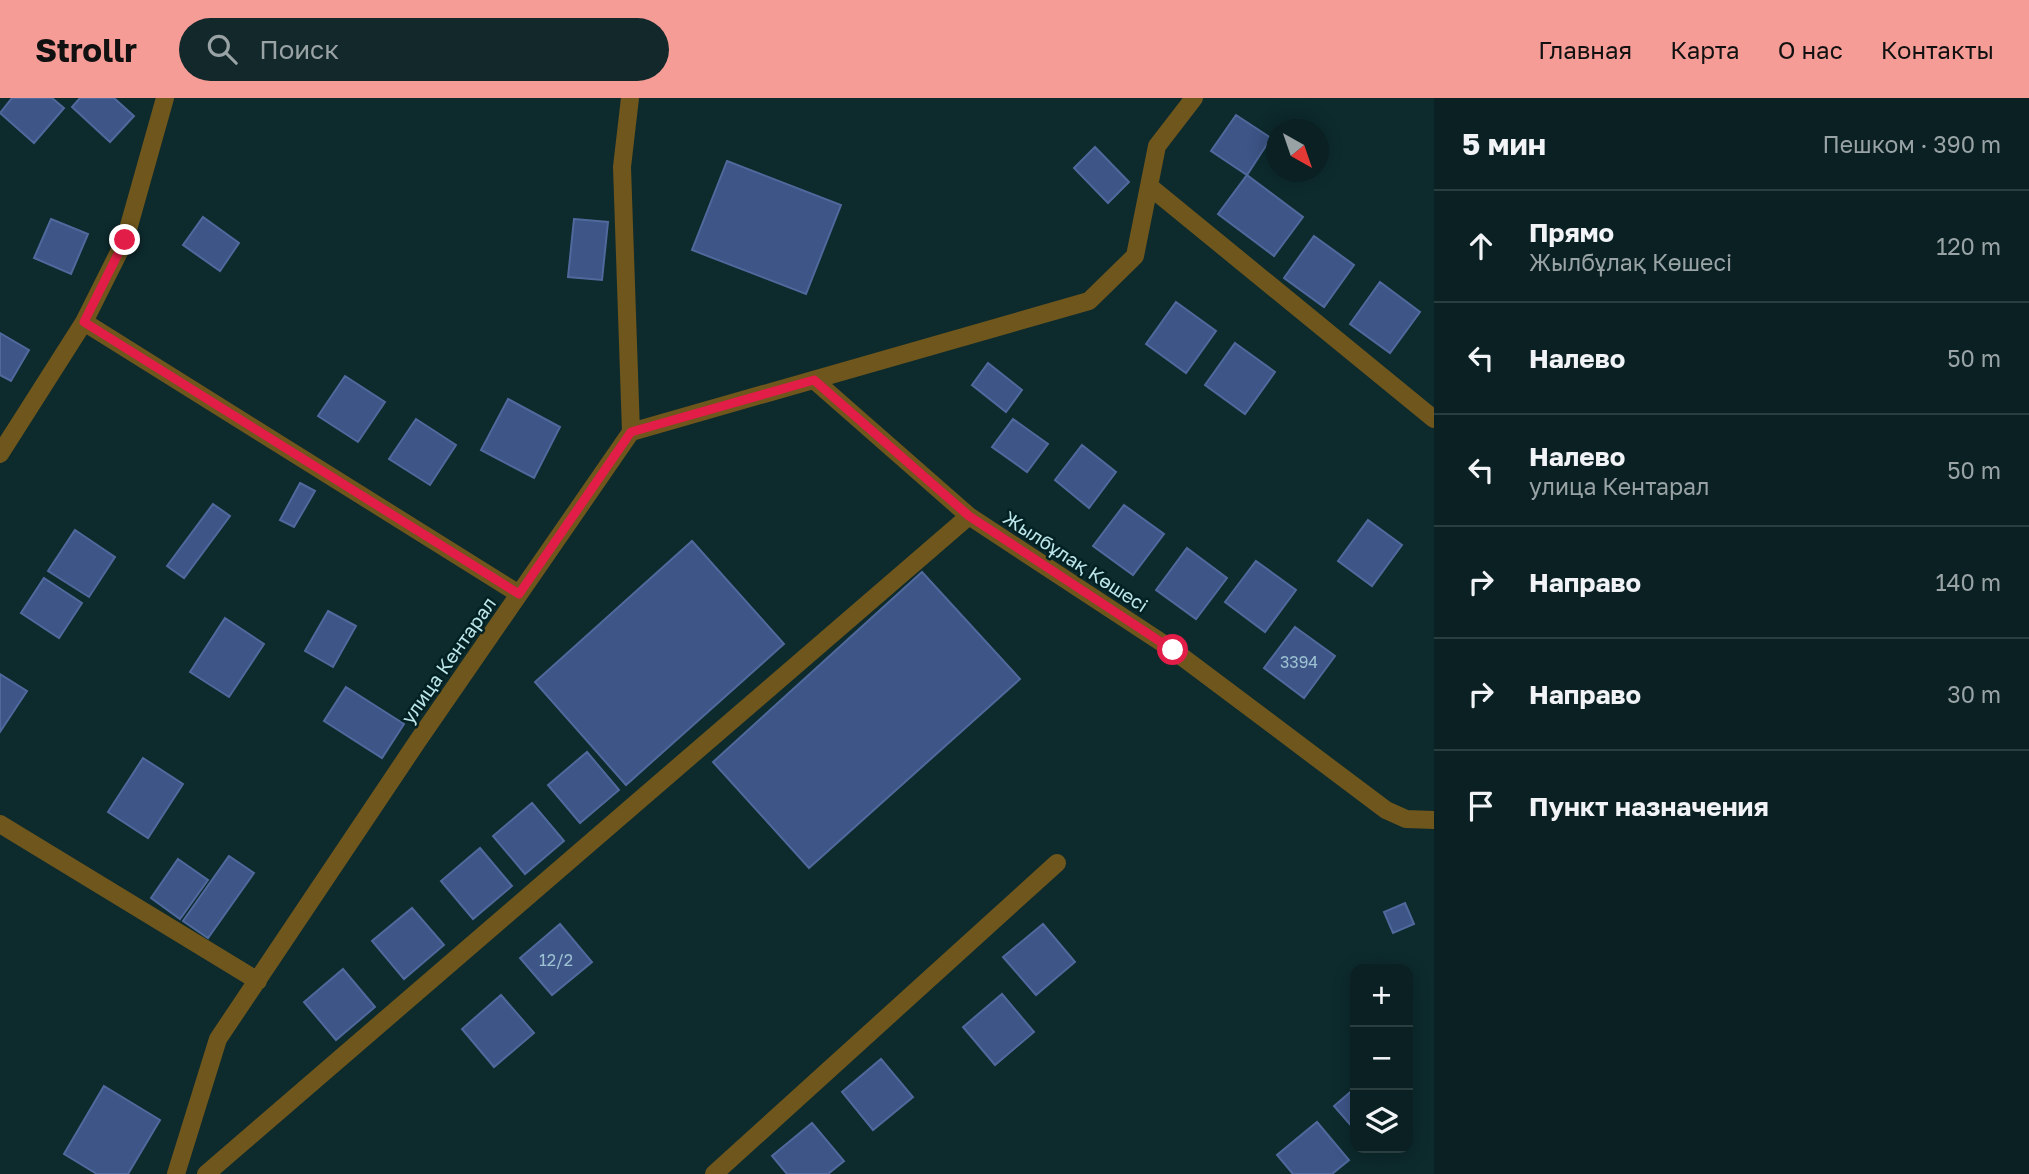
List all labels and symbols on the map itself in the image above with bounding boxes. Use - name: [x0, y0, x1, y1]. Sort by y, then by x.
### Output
- north arrow: [1266, 119, 1329, 182]
- route end: [109, 224, 140, 255]
- street label: Жылбұлақ Көшесі: [999, 506, 1153, 616]
- street label: улица Кентарал: [396, 592, 500, 728]
- route start: [1157, 634, 1188, 665]
- house number: 3394: [1280, 652, 1318, 672]
- house number: 12/2: [539, 950, 573, 970]

